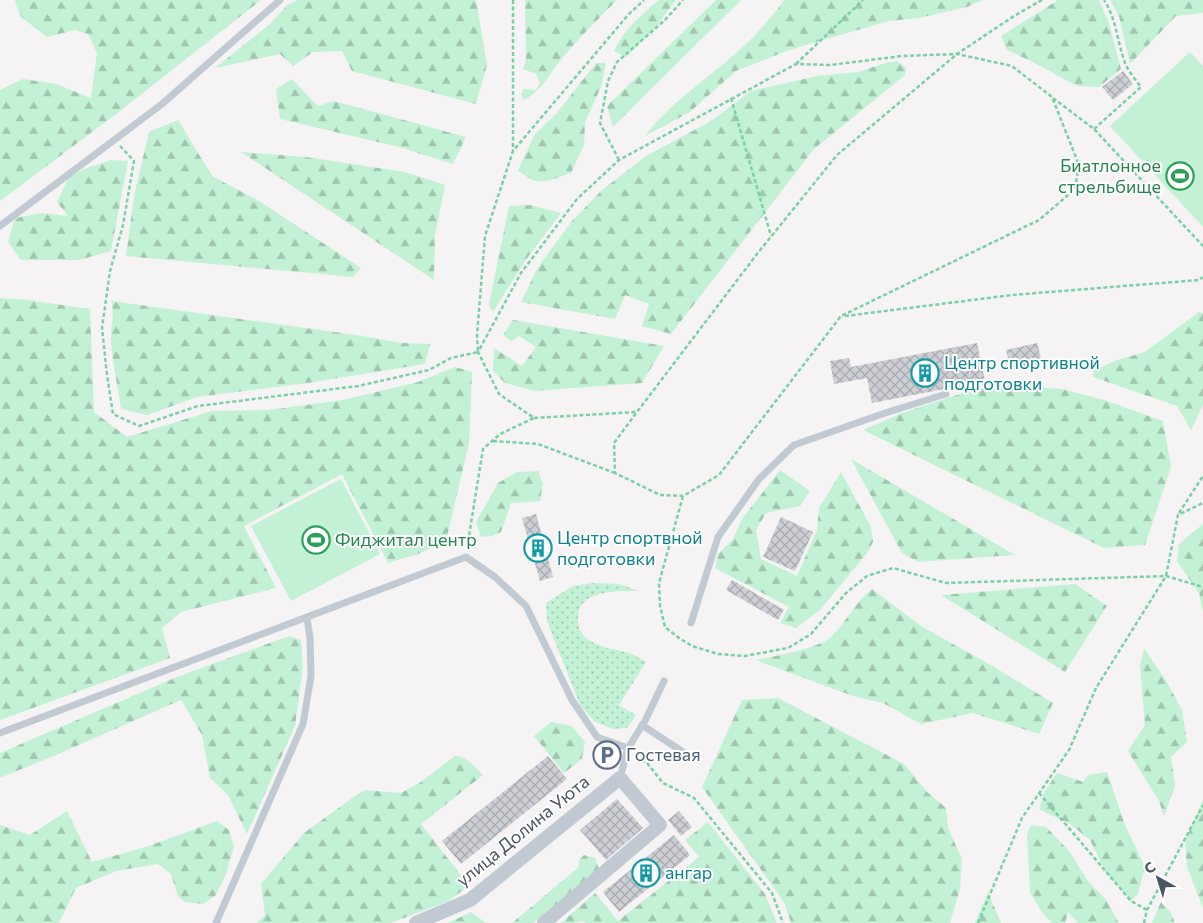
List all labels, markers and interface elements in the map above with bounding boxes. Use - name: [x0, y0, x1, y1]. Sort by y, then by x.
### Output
- place label: Биатлонное стрельбище: [1058, 154, 1161, 197]
- sports icon: Биатлонное стрельбище: [1165, 161, 1195, 191]
- place label: Центр спортивной подготовки: [944, 351, 1100, 394]
- building icon: Центр спортивной подготовки: [910, 358, 940, 388]
- sports icon: Фиджитал центр: [301, 525, 331, 555]
- place label: Центр спортвной подготовки: [557, 526, 703, 569]
- place label: Фиджитал центр: [335, 528, 477, 550]
- building icon: Центр спортвной подготовки: [523, 533, 553, 563]
- parking icon: Гостевая: [592, 740, 622, 770]
- place label: Гостевая: [626, 743, 701, 765]
- street label: улица Долина Уюта: [451, 770, 593, 891]
- north arrow: [1133, 853, 1183, 903]
- building icon: ангар: [631, 858, 661, 888]
- text: С: [1140, 858, 1159, 877]
- place label: ангар: [665, 861, 712, 883]

